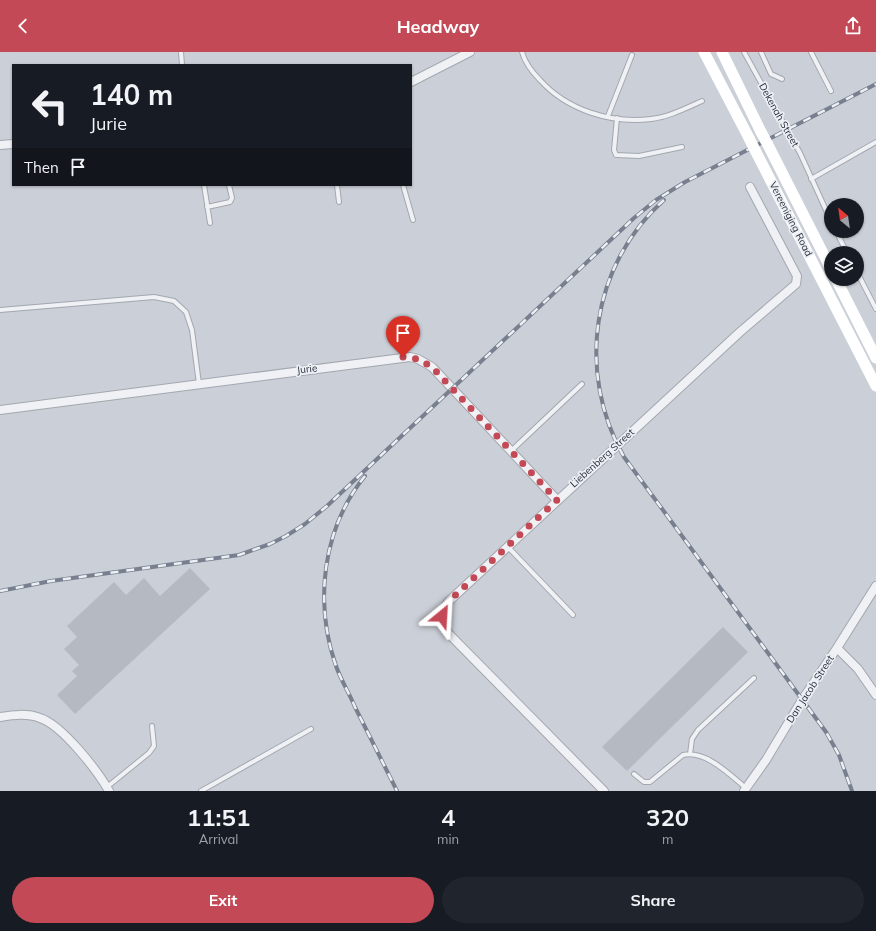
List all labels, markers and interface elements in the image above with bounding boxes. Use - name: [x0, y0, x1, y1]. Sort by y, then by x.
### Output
- icon: back: [12, 15, 34, 37]
- text: Headway: [397, 15, 479, 38]
- icon: share: [842, 15, 864, 37]
- text: 140 m: [90, 77, 173, 112]
- icon: left: [24, 80, 76, 132]
- street label: Dekenah Street: [756, 81, 802, 150]
- text: Jurie: [90, 112, 127, 135]
- icon: arrive: [67, 156, 89, 178]
- text: Then: [24, 158, 59, 177]
- street label: Vereeniging Road: [767, 180, 815, 258]
- north arrow: [824, 198, 864, 238]
- map controls: [824, 198, 864, 286]
- button: layers: [824, 246, 864, 286]
- pin: [386, 316, 420, 357]
- icon: arrive: [392, 322, 414, 344]
- street label: Jurie: [296, 361, 318, 377]
- street label: Liebenberg Street: [567, 425, 637, 490]
- position arrow: [421, 595, 463, 637]
- street label: Dan Jacob Street: [783, 652, 837, 725]
- text: 11:51: [187, 802, 250, 832]
- text: 4: [441, 802, 455, 832]
- text: 320: [646, 802, 689, 832]
- text: Arrival: [199, 831, 238, 847]
- text: min: [437, 831, 459, 847]
- text: m: [662, 831, 673, 847]
- button: Exit: [12, 877, 434, 923]
- button: Share: [442, 877, 864, 923]

